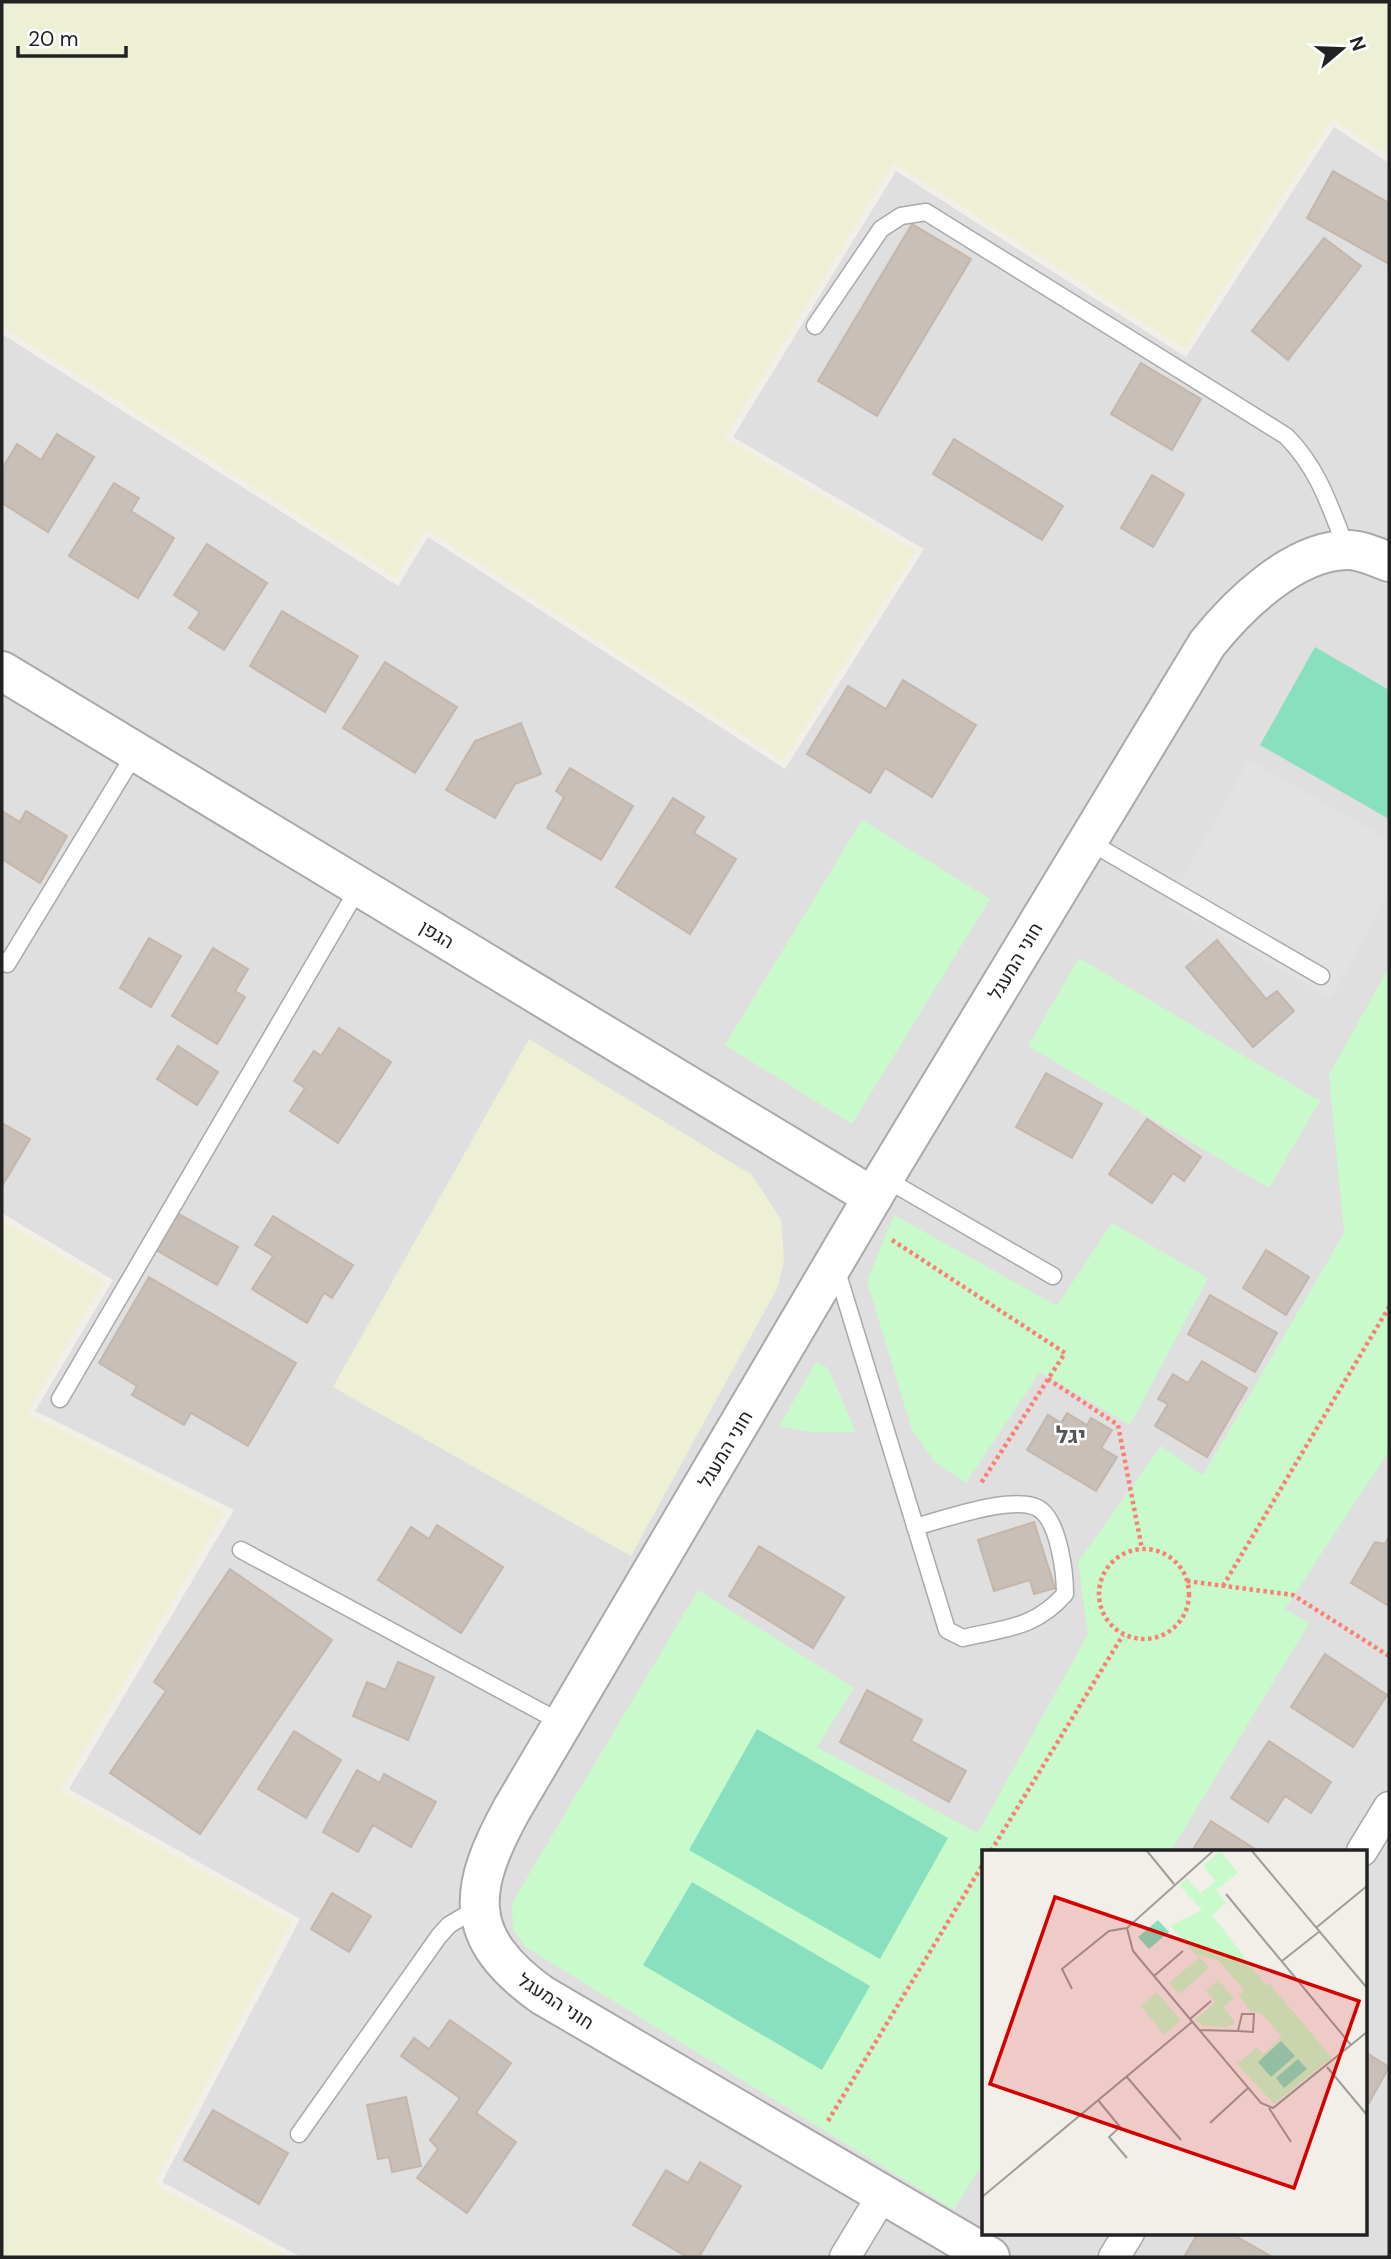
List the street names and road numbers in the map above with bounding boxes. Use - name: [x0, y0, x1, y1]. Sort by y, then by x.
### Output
- street label: הגפן: [415, 914, 459, 954]
- street label: חוני המעגל: [983, 918, 1048, 1005]
- street label: חוני המעגל: [693, 1406, 758, 1493]
- street label: חוני המעגל: [513, 1967, 599, 2035]

